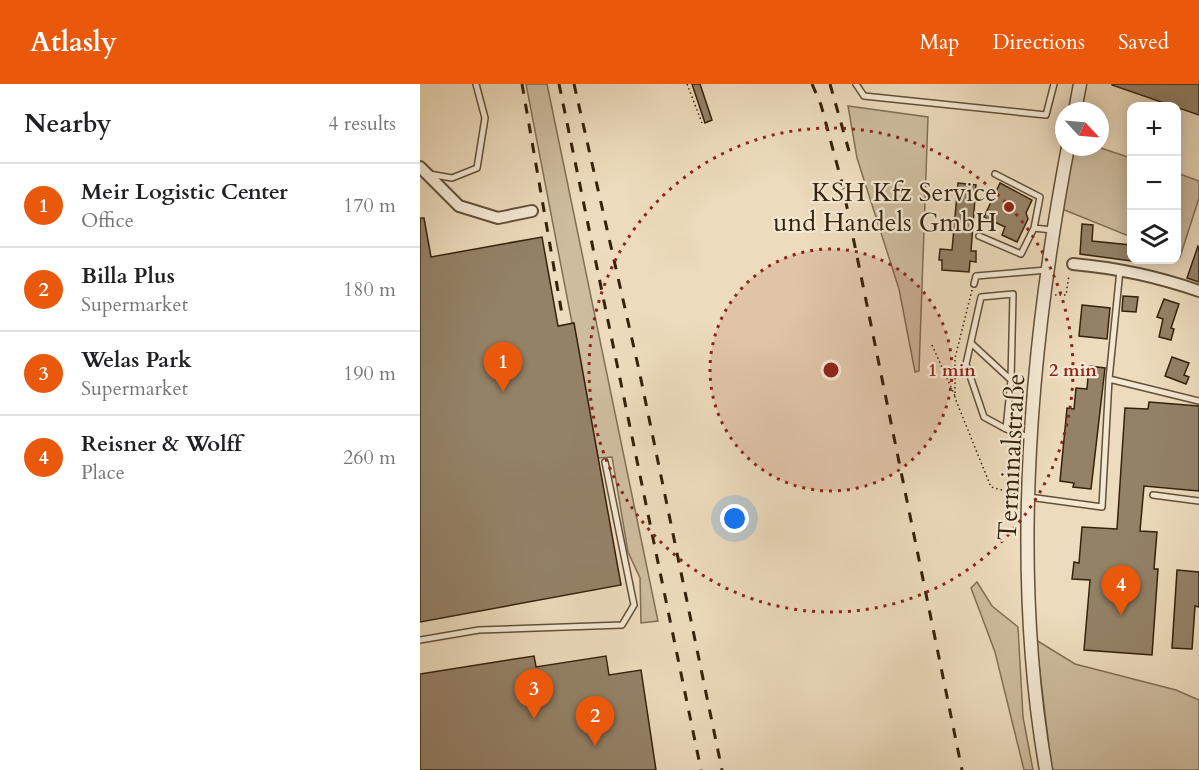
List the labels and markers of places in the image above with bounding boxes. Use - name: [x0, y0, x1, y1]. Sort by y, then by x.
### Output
- place label: KSH Kfz Service und Handels GmbH: [773, 175, 997, 240]
- marker: KSH Kfz Service und Handels GmbH: [1002, 200, 1016, 214]
- pin: 1: [484, 342, 523, 392]
- centre of rings: [821, 360, 841, 380]
- pin: 4: [1102, 566, 1140, 615]
- pin: 3: [514, 670, 554, 719]
- pin: 2: [576, 696, 615, 746]

